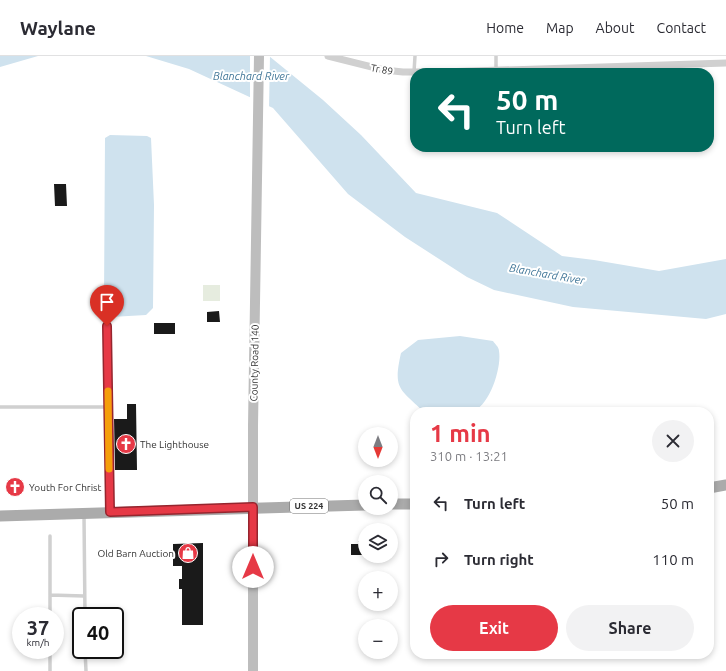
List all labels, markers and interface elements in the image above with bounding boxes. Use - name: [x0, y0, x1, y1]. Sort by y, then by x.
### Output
- text: Waylane: [20, 17, 96, 39]
- text: Home: [486, 20, 524, 36]
- text: Map: [546, 20, 574, 36]
- text: About: [596, 20, 635, 36]
- text: Contact: [657, 20, 706, 36]
- street label: Tr 89: [370, 62, 394, 77]
- water label: Blanchard River: [213, 70, 290, 82]
- icon: left: [430, 84, 482, 136]
- text: 50 m: [496, 84, 558, 115]
- text: Turn left: [496, 117, 566, 137]
- water label: Blanchard River: [508, 261, 586, 287]
- pin: [90, 285, 124, 326]
- icon: arrive: [96, 291, 118, 313]
- street label: County Road 140: [248, 324, 261, 401]
- text: 1 min: [430, 420, 491, 447]
- button: close: [652, 420, 694, 462]
- north arrow: [358, 427, 398, 467]
- map controls: [358, 427, 398, 659]
- church icon: The Lighthouse: [115, 433, 137, 455]
- place label: The Lighthouse: [140, 439, 209, 450]
- text: 310 m · 13:21: [430, 449, 508, 463]
- button: search: [358, 475, 398, 515]
- church icon: Youth For Christ: [4, 476, 26, 498]
- place label: Youth For Christ: [29, 482, 101, 493]
- icon: left: [430, 492, 452, 514]
- text: Turn left: [464, 495, 525, 512]
- text: 50 m: [661, 495, 694, 512]
- road number: US 224: [290, 499, 328, 513]
- button: layers: [358, 523, 398, 563]
- shop icon: Old Barn Auction: [177, 542, 199, 564]
- position arrow: [232, 546, 274, 588]
- place label: Old Barn Auction: [97, 548, 174, 559]
- icon: right: [430, 548, 452, 570]
- text: Turn right: [464, 551, 534, 568]
- text: 110 m: [652, 551, 694, 568]
- button: +: [358, 571, 398, 611]
- button: Exit: [430, 605, 558, 651]
- button: Share: [566, 605, 694, 651]
- speed limit sign: 40: [72, 607, 124, 659]
- text: 37: [27, 616, 49, 639]
- button: −: [358, 619, 398, 659]
- text: km/h: [26, 637, 50, 648]

